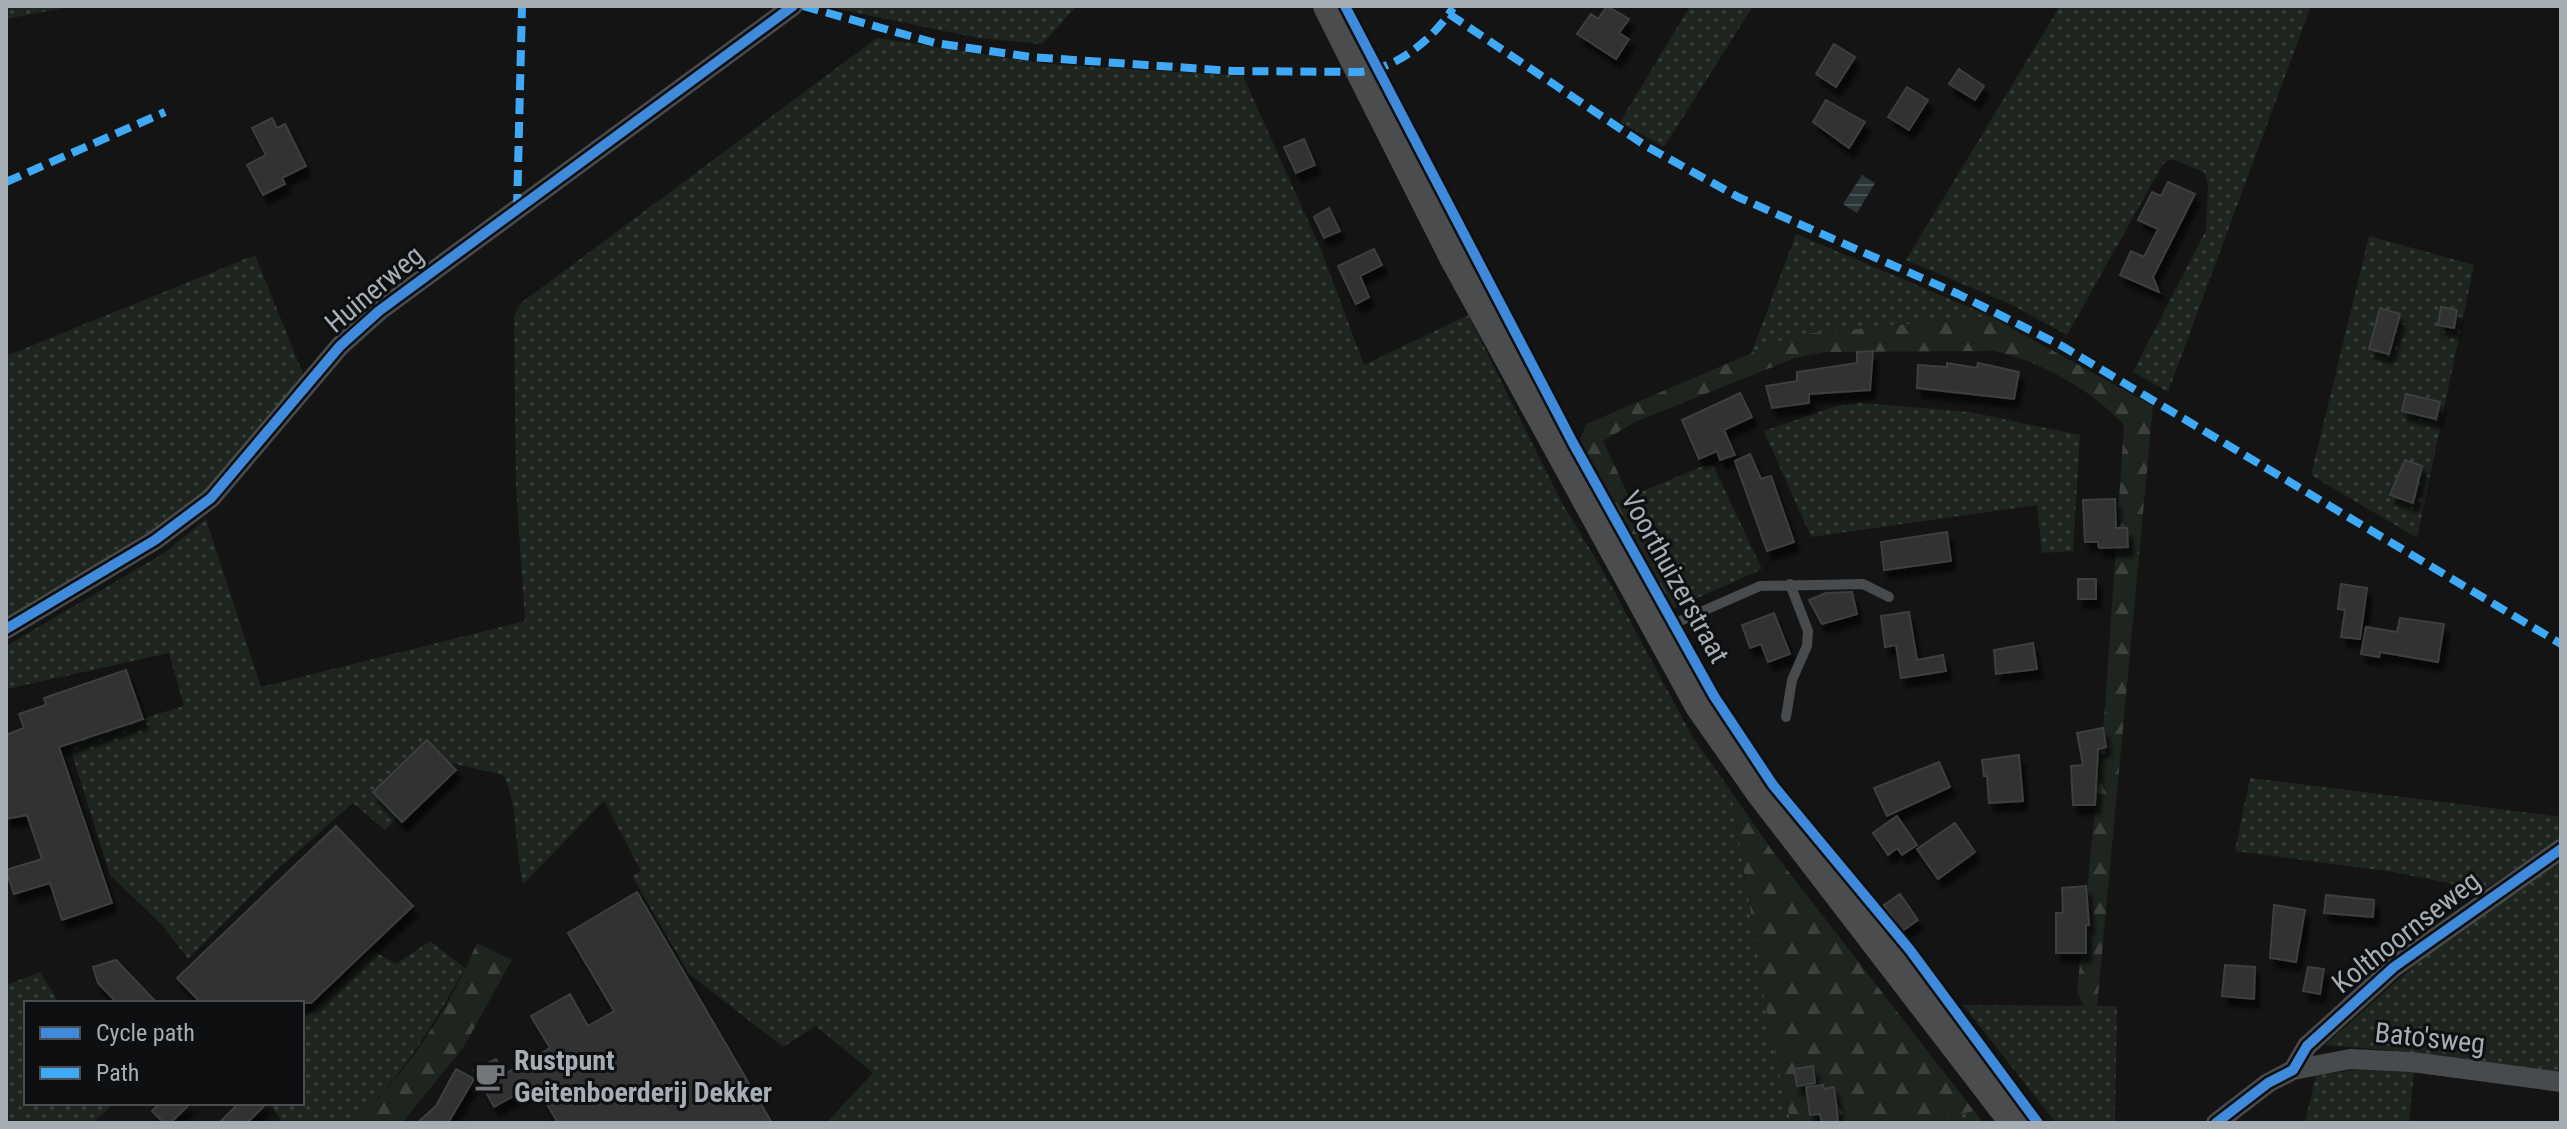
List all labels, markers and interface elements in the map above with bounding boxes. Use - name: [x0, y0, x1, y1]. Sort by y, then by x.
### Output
- street label: Huinerweg: [318, 238, 430, 340]
- street label: Voorthuizerstraat: [1614, 485, 1736, 669]
- street label: Kolthoornseweg: [2326, 864, 2486, 1000]
- legend: [24, 1001, 304, 1105]
- street label: Bato'sweg: [2373, 1016, 2487, 1060]
- text: Cycle path: [96, 1019, 195, 1047]
- place label: Rustpunt Geitenboerderij Dekker: [514, 1044, 772, 1109]
- text: Path: [96, 1059, 139, 1087]
- cafe icon: Rustpunt Geitenboerderij Dekker: [473, 1059, 507, 1093]

